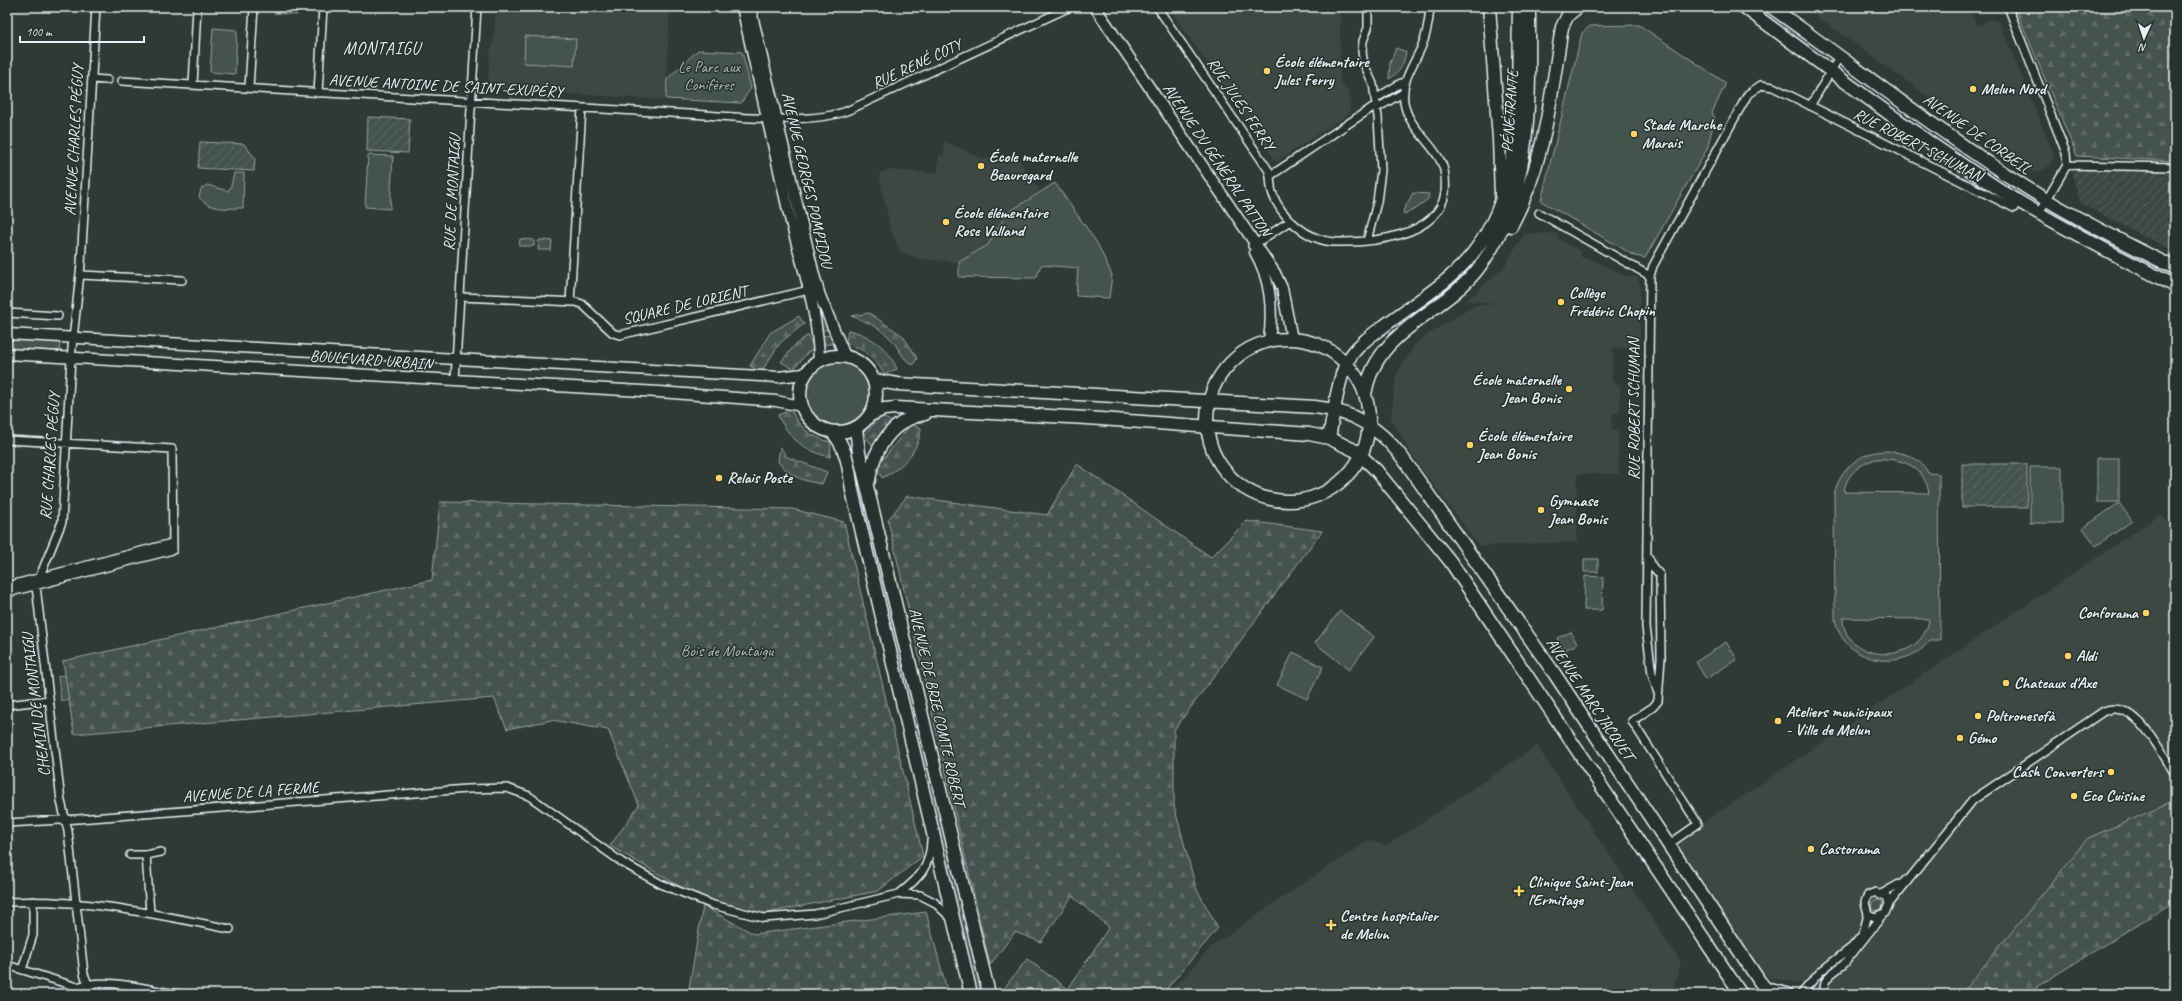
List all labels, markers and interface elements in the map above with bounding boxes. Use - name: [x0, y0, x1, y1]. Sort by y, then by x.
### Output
- scale bar: [20, 18, 144, 44]
- north arrow: [2124, 18, 2164, 58]
- text: 100 m: [26, 24, 53, 40]
- street label: RUE RENÉ COTY: [869, 34, 967, 93]
- district label: MONTAIGU: [343, 38, 424, 59]
- text: N: [2138, 41, 2147, 55]
- place label: École élémentaire Jules Ferry: [1274, 52, 1370, 90]
- street label: RUE JULES FERRY: [1203, 54, 1281, 157]
- park label: Le Parc aux Conifères: [678, 57, 742, 95]
- street label: AVENUE CHARLES PÉGUY: [60, 61, 88, 216]
- marker: École élémentaire Jules Ferry: [1262, 66, 1272, 76]
- street label: PÉNÉTRANTE: [1497, 67, 1523, 153]
- street label: AVENUE ANTOINE DE SAINT-EXUPÉRY: [329, 70, 566, 102]
- place label: Melun Nord: [1981, 79, 2048, 99]
- street label: AVENUE DU GÉNÉRAL PATTON: [1158, 80, 1277, 243]
- marker: Melun Nord: [1968, 84, 1978, 94]
- street label: AVENUE DE CORBEIL: [1919, 89, 2036, 179]
- street label: AVENUE GEORGES POMPIDOU: [777, 90, 838, 273]
- street label: RUE ROBERT SCHUMAN: [1850, 104, 1988, 187]
- place label: Stade Marche Marais: [1642, 115, 1723, 153]
- marker: Stade Marche Marais: [1629, 129, 1639, 139]
- street label: RUE DE MONTAIGU: [439, 131, 465, 251]
- place label: École maternelle Beauregard: [989, 147, 1079, 185]
- marker: École maternelle Beauregard: [976, 161, 986, 171]
- place label: École élémentaire Rose Valland: [954, 203, 1049, 241]
- marker: École élémentaire Rose Valland: [941, 217, 951, 227]
- street label: SQUARE DE LORIENT: [621, 280, 753, 329]
- place label: Collège Frédéric Chopin: [1569, 283, 1656, 321]
- marker: Collège Frédéric Chopin: [1556, 297, 1566, 307]
- street label: RUE ROBERT SCHUMAN: [1624, 336, 1644, 480]
- street label: BOULEVARD URBAIN: [309, 346, 436, 374]
- place label: École maternelle Jean Bonis: [1473, 370, 1563, 408]
- marker: École maternelle Jean Bonis: [1564, 384, 1574, 394]
- street label: RUE CHARLES PÉGUY: [36, 389, 65, 520]
- place label: École élémentaire Jean Bonis: [1477, 426, 1573, 464]
- marker: École élémentaire Jean Bonis: [1465, 440, 1475, 450]
- place label: Relais Poste: [727, 468, 794, 488]
- marker: Relais Poste: [714, 473, 724, 483]
- place label: Gymnase Jean Bonis: [1548, 491, 1609, 529]
- marker: Gymnase Jean Bonis: [1536, 505, 1546, 515]
- place label: Conforama: [2078, 603, 2140, 623]
- street label: AVENUE DE BRIE COMTE ROBERT: [904, 606, 971, 813]
- marker: Conforama: [2141, 608, 2151, 618]
- street label: CHEMIN DE MONTAIGU: [17, 629, 55, 778]
- street label: AVENUE MARC JACQUET: [1542, 634, 1641, 768]
- park label: Bois de Montaigu: [681, 641, 774, 661]
- place label: Aldi: [2076, 646, 2098, 666]
- marker: Aldi: [2063, 651, 2073, 661]
- place label: Chateaux d'Axe: [2014, 673, 2098, 693]
- marker: Chateaux d'Axe: [2001, 678, 2011, 688]
- place label: Ateliers municipaux - Ville de Melun: [1786, 702, 1893, 740]
- place label: Poltronesofà: [1986, 706, 2056, 726]
- marker: Poltronesofà: [1973, 711, 1983, 721]
- marker: Ateliers municipaux - Ville de Melun: [1773, 716, 1783, 726]
- place label: Gémo: [1968, 728, 1998, 748]
- marker: Gémo: [1955, 733, 1965, 743]
- place label: Cash Converters: [2012, 762, 2105, 782]
- marker: Cash Converters: [2106, 767, 2116, 777]
- street label: AVENUE DE LA FERME: [182, 777, 322, 807]
- place label: Eco Cuisine: [2082, 786, 2146, 806]
- marker: Eco Cuisine: [2069, 791, 2079, 801]
- place label: Castorama: [1819, 839, 1881, 859]
- marker: Castorama: [1806, 844, 1816, 854]
- place label: Clinique Saint-Jean l'Ermitage: [1528, 872, 1634, 910]
- marker: Clinique Saint-Jean l'Ermitage: [1513, 885, 1525, 897]
- place label: Centre hospitalier de Melun: [1340, 906, 1440, 944]
- marker: Centre hospitalier de Melun: [1325, 919, 1337, 931]

